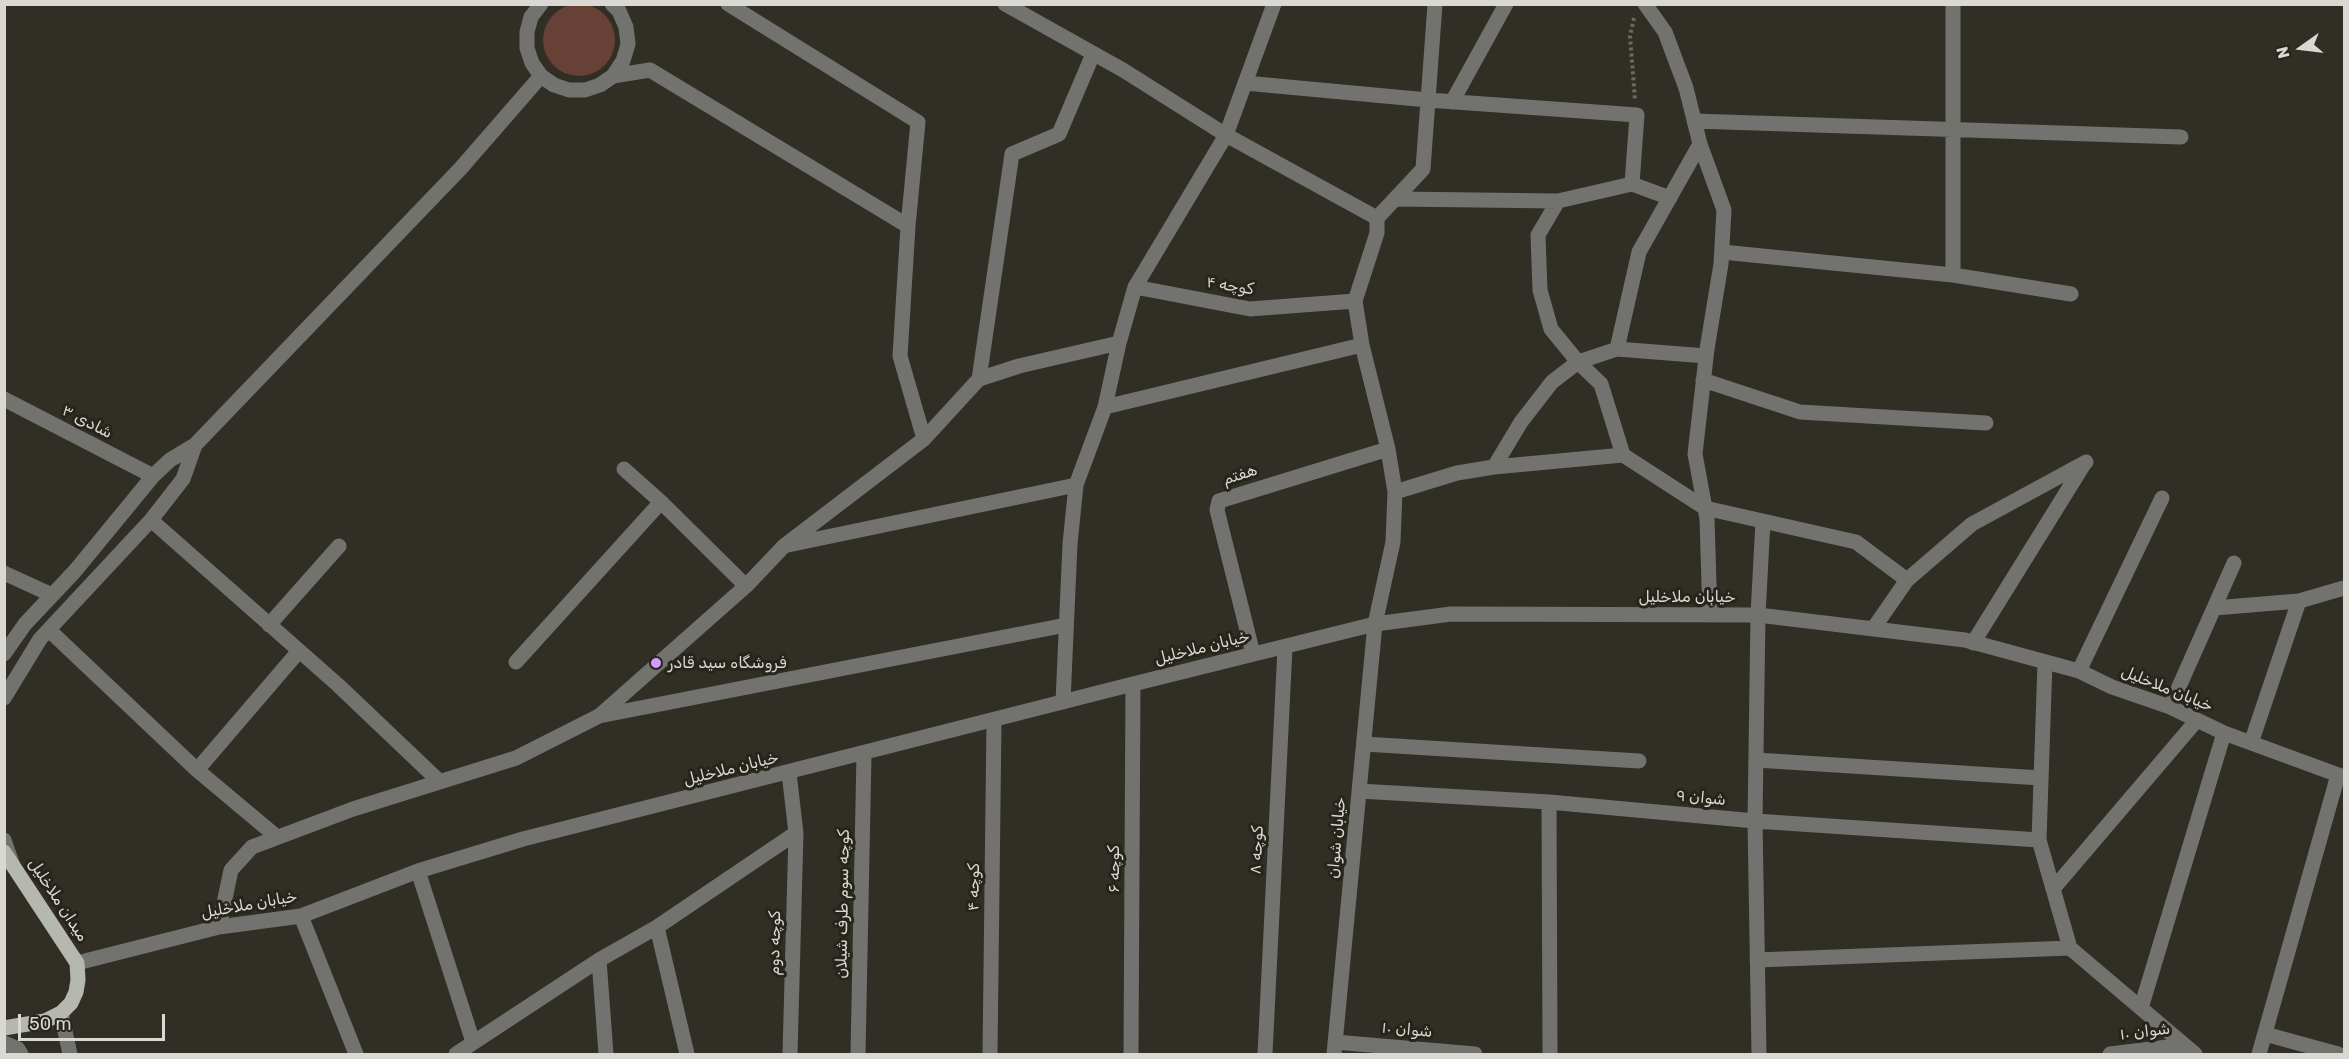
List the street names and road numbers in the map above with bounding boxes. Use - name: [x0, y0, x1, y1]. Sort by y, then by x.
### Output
- street label: کوچه ۴: [1205, 273, 1255, 299]
- street label: شادی ۳: [59, 401, 115, 443]
- street label: هفتم: [1220, 460, 1260, 490]
- street label: خیابان ملاخلیل: [1638, 587, 1736, 607]
- street label: خیابان ملاخلیل: [1153, 627, 1251, 669]
- street label: خیابان ملاخلیل: [2118, 662, 2216, 716]
- street label: خیابان ملاخلیل: [682, 748, 780, 790]
- street label: شوان ۹: [1675, 786, 1727, 810]
- street label: خیابان شوان: [1324, 797, 1350, 879]
- street label: کوچه ۸: [1246, 825, 1268, 875]
- street label: کوچه سوم طرف شیلان: [832, 829, 854, 979]
- street label: کوچه ۶: [1104, 845, 1124, 893]
- street label: میدان ملاخلیل: [24, 855, 92, 945]
- street label: کوچه ۴: [964, 863, 984, 911]
- street label: خیابان ملاخلیل: [199, 887, 299, 923]
- street label: کوچه دوم: [765, 910, 785, 976]
- street label: شوان ۱۰: [1381, 1018, 1433, 1042]
- street label: شوان ۱۰: [2119, 1019, 2171, 1045]

